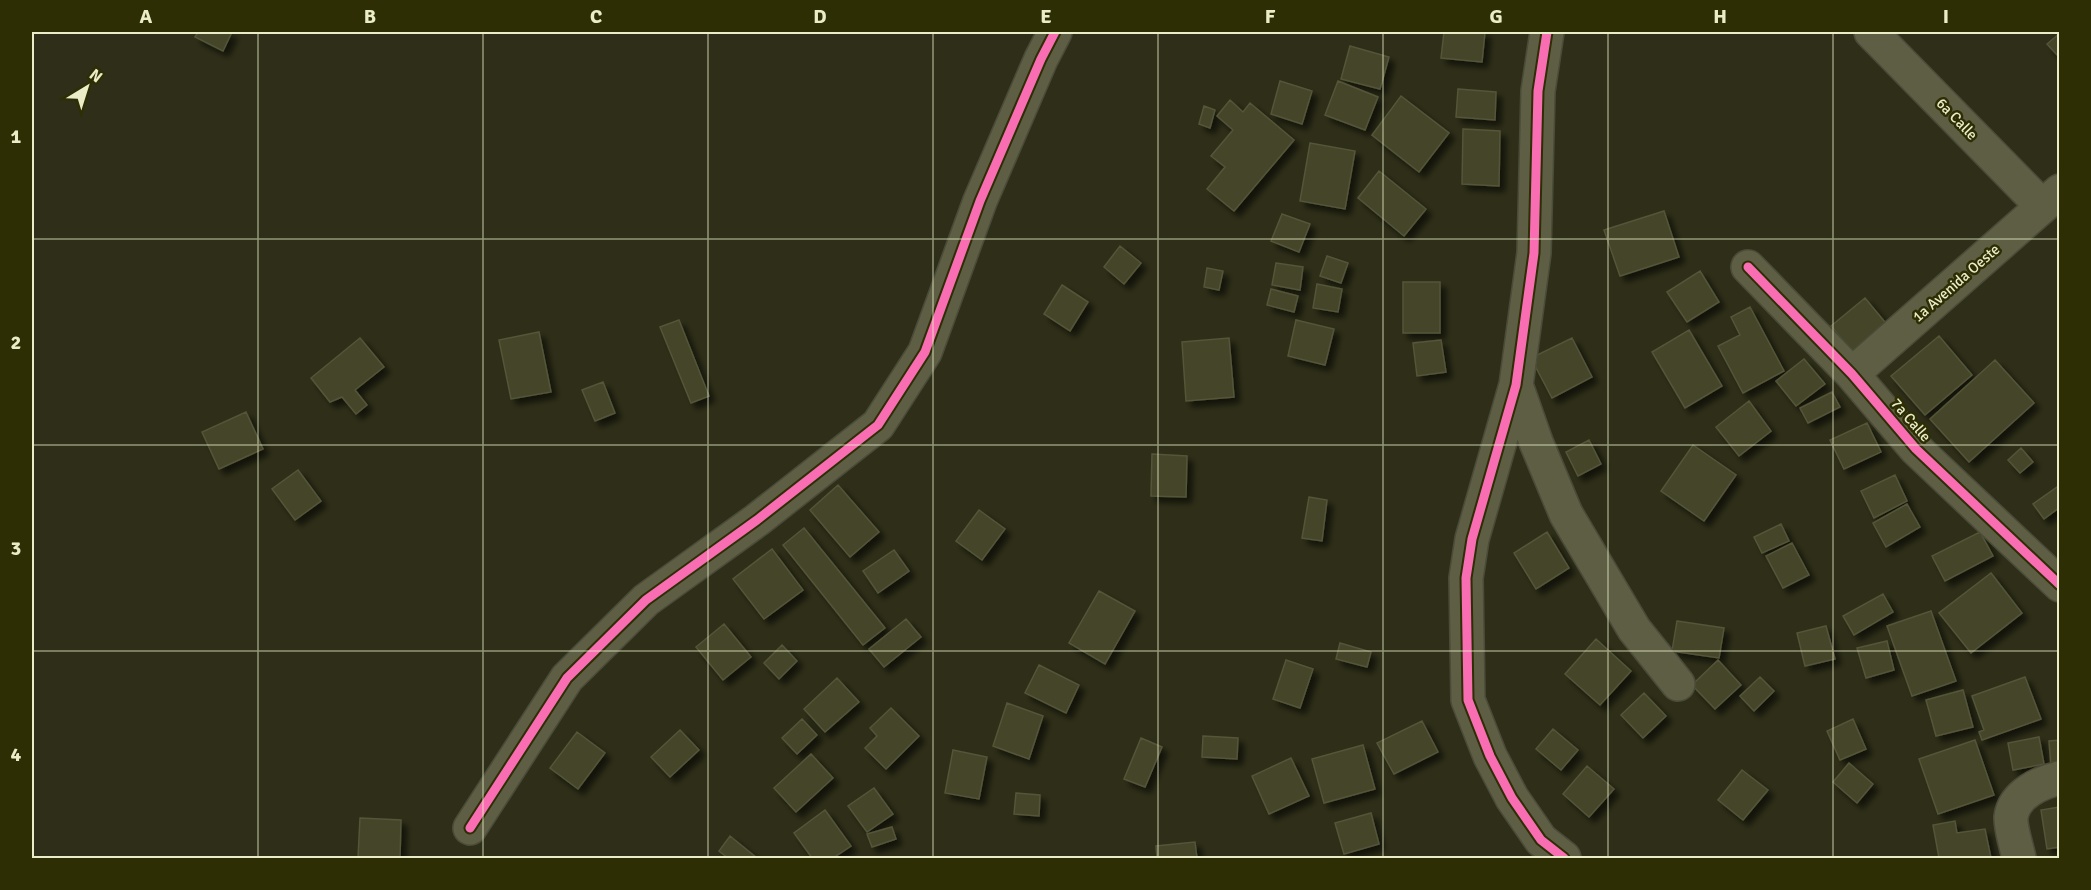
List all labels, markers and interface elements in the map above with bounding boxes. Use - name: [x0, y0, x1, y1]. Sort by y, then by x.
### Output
- text: A: [140, 4, 153, 29]
- text: B: [364, 4, 376, 29]
- text: C: [590, 4, 602, 29]
- text: D: [813, 4, 827, 29]
- text: E: [1040, 4, 1052, 29]
- text: F: [1265, 4, 1276, 29]
- text: G: [1489, 4, 1503, 29]
- text: H: [1713, 4, 1727, 29]
- text: I: [1943, 4, 1949, 29]
- north arrow: [57, 57, 117, 117]
- text: N: [85, 65, 106, 87]
- street label: 6a Calle: [1933, 94, 1981, 144]
- text: 1: [11, 124, 22, 149]
- street label: 1a Avenida Oeste: [1909, 240, 2003, 326]
- text: 2: [11, 330, 21, 355]
- street label: 7a Calle: [1887, 395, 1935, 445]
- text: 3: [11, 536, 21, 561]
- text: 4: [11, 742, 22, 767]

